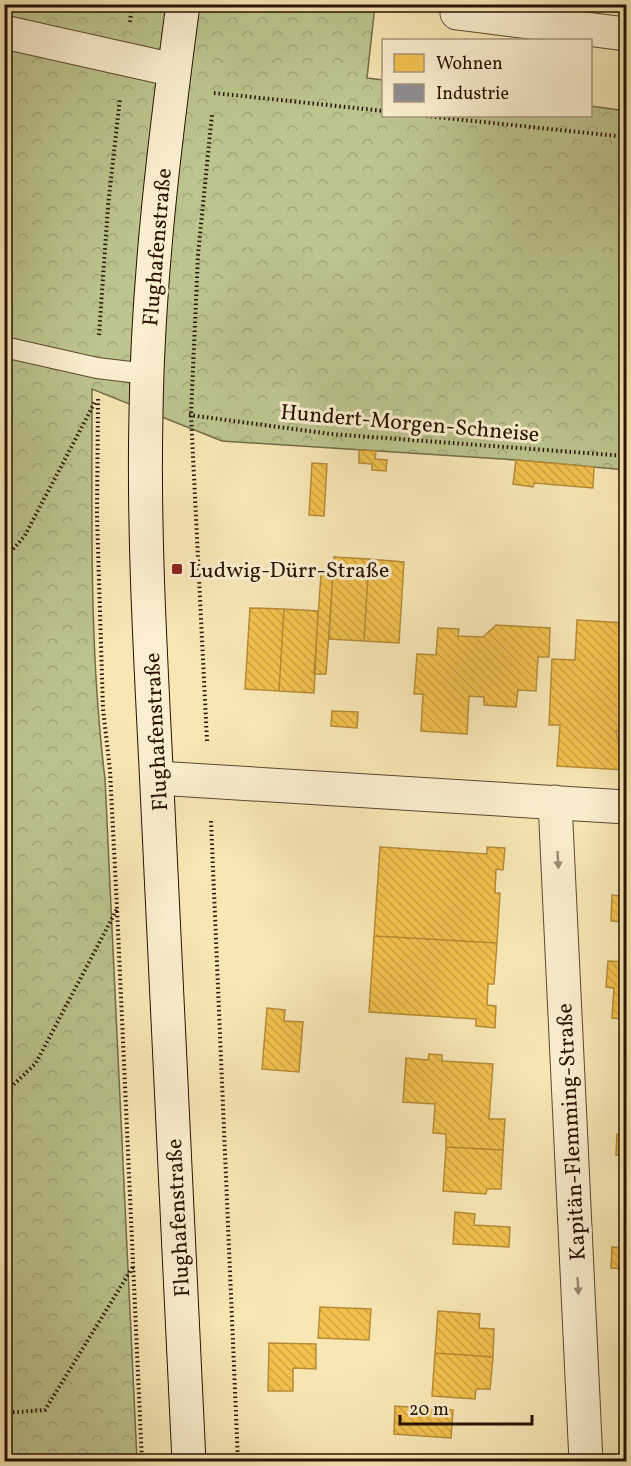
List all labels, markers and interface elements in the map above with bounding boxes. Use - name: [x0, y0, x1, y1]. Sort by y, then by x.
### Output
- legend: [382, 39, 592, 117]
- text: Wohnen: [436, 52, 503, 77]
- text: Industrie: [436, 82, 509, 107]
- street label: Flughafenstraße: [136, 167, 181, 328]
- street label: Hundert-Morgen-Schneise: [279, 398, 541, 451]
- place label: Ludwig-Dürr-Straße: [189, 556, 389, 587]
- marker: Ludwig-Dürr-Straße: [170, 562, 184, 576]
- street label: Flughafenstraße: [138, 652, 177, 812]
- one-way arrow: [553, 851, 562, 870]
- street label: Kapitän-Flemming-Straße: [550, 1002, 595, 1261]
- street label: Flughafenstraße: [160, 1138, 199, 1298]
- one-way arrow: [573, 1277, 582, 1296]
- scale bar: [400, 1388, 532, 1426]
- text: 20 m: [409, 1398, 449, 1423]

